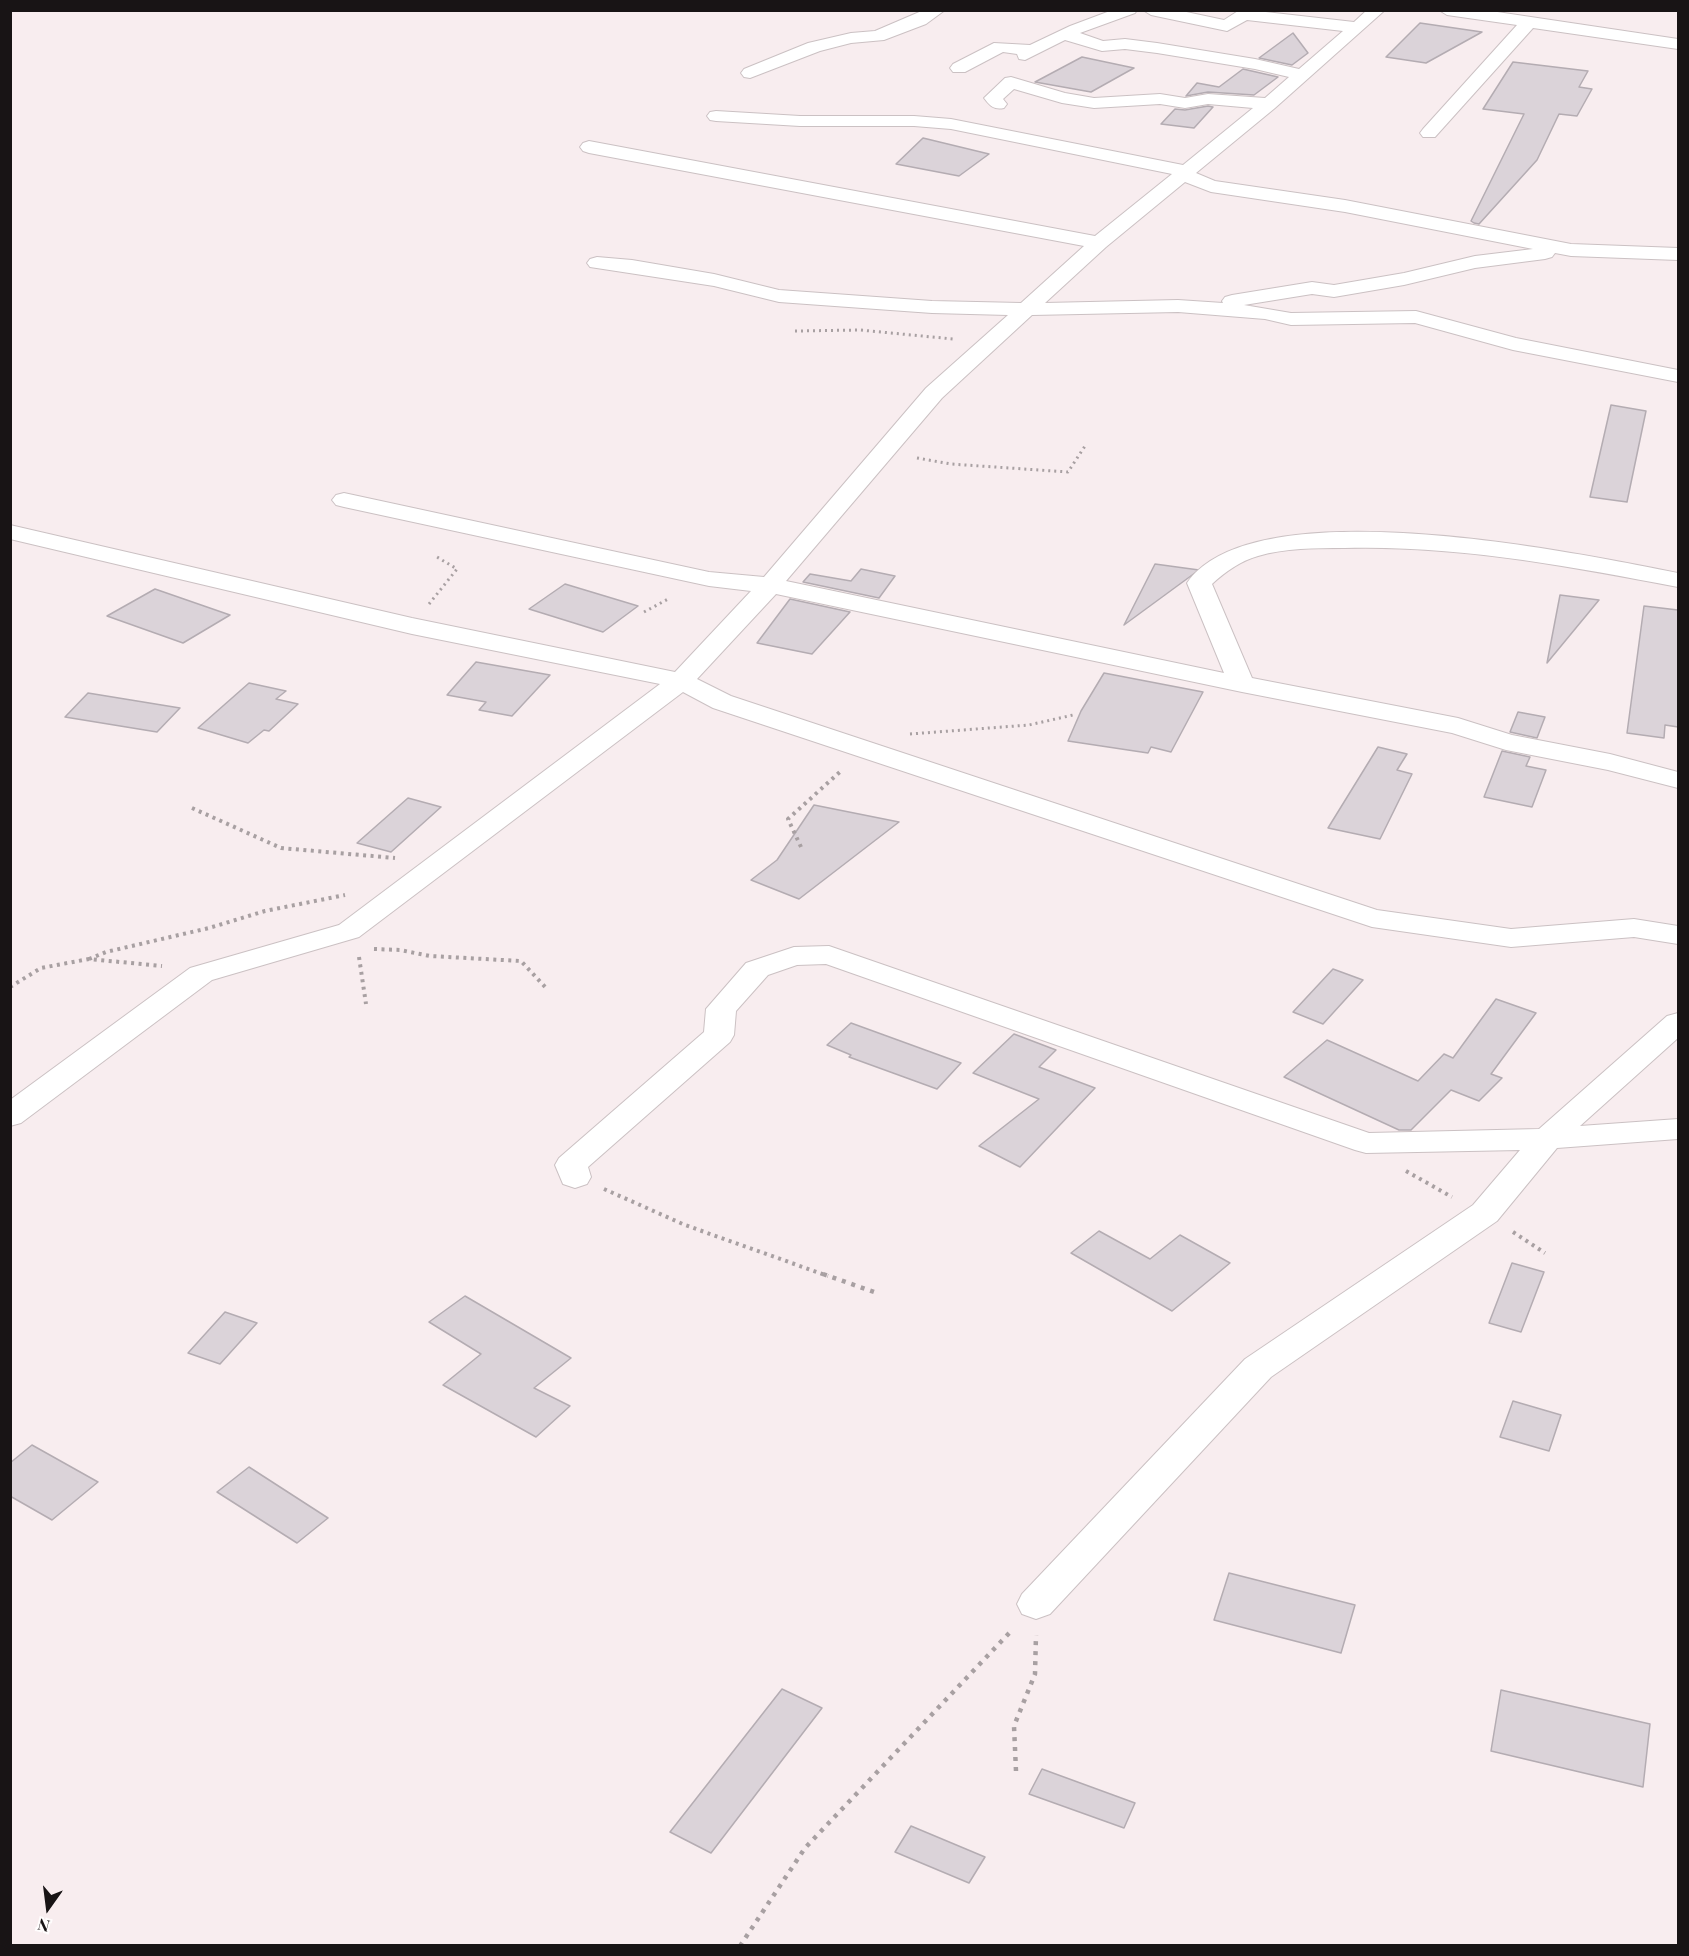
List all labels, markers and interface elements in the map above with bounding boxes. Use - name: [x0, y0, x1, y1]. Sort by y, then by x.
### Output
- north arrow: [18, 1878, 78, 1938]
- text: N: [35, 1914, 52, 1938]

